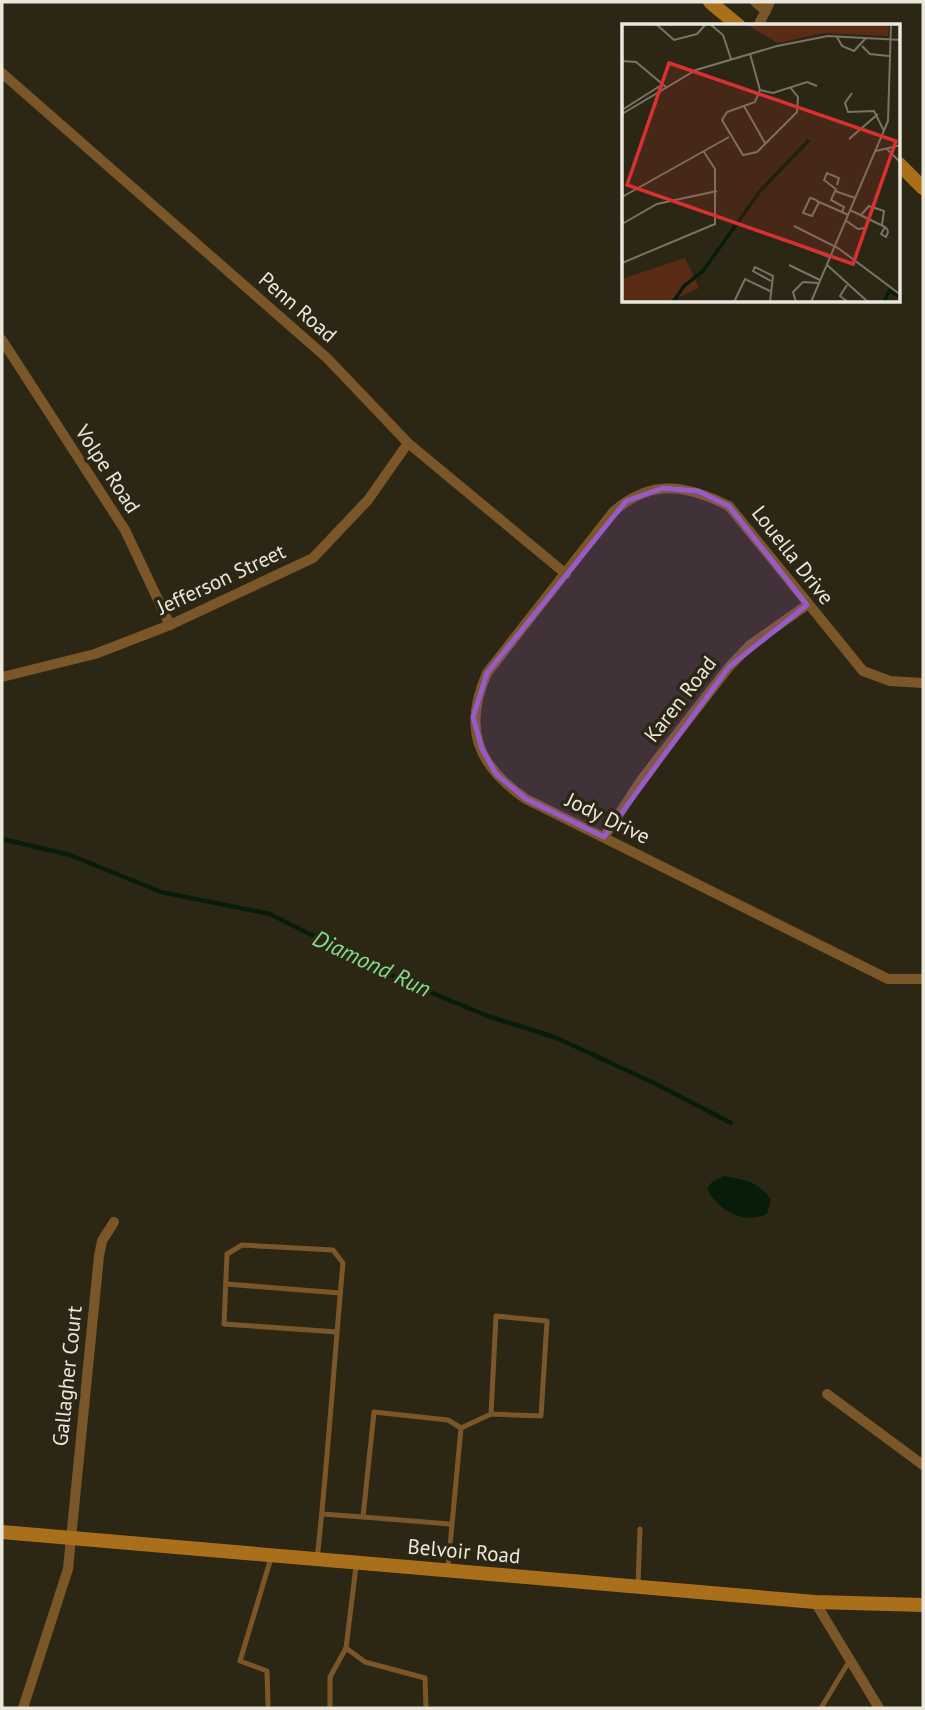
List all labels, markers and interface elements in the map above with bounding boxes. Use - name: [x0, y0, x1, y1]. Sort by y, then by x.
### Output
- inset map: [622, 24, 900, 303]
- street label: Penn Road: [253, 266, 343, 348]
- street label: Volpe Road: [69, 419, 147, 518]
- street label: Louella Drive: [746, 500, 840, 610]
- street label: Jefferson Street: [152, 537, 290, 621]
- street label: Karen Road: [638, 651, 722, 747]
- street label: Jody Drive: [561, 786, 655, 850]
- water label: Diamond Run: [308, 923, 436, 1003]
- street label: Gallagher Court: [46, 1305, 88, 1447]
- street label: Belvoir Road: [407, 1533, 521, 1569]

